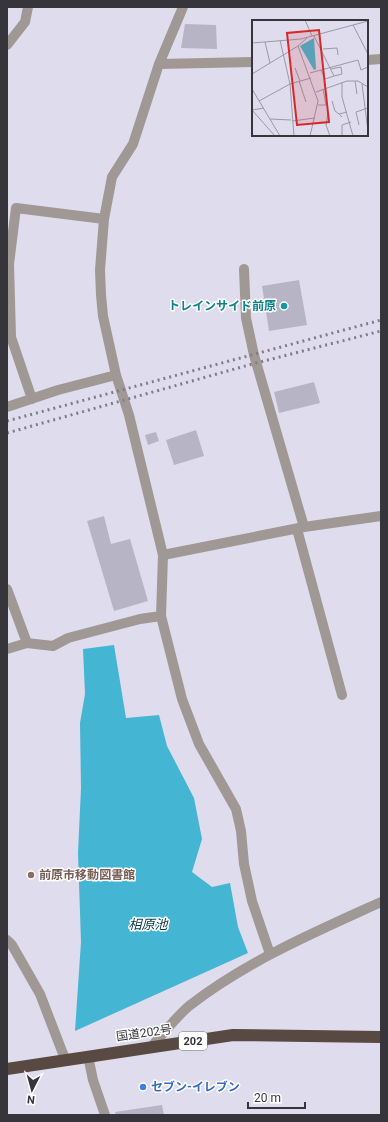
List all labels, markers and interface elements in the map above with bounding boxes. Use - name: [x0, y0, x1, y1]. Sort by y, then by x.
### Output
- inset map: [252, 20, 368, 136]
- place label: トレインサイド前原: [168, 299, 276, 313]
- marker: トレインサイド前原: [279, 301, 289, 311]
- place label: 前原市移動図書館: [39, 868, 135, 882]
- marker: 前原市移動図書館: [26, 870, 36, 880]
- water label: 相原池: [128, 917, 169, 932]
- street label: 国道202号: [115, 1022, 173, 1044]
- road number: 202: [179, 1032, 207, 1050]
- north arrow: [12, 1070, 52, 1110]
- place label: セブン-イレブン: [151, 1080, 240, 1094]
- marker: セブン-イレブン: [138, 1082, 148, 1092]
- scale bar: [248, 1084, 305, 1110]
- text: 20 m: [254, 1091, 281, 1105]
- text: N: [26, 1093, 36, 1106]

